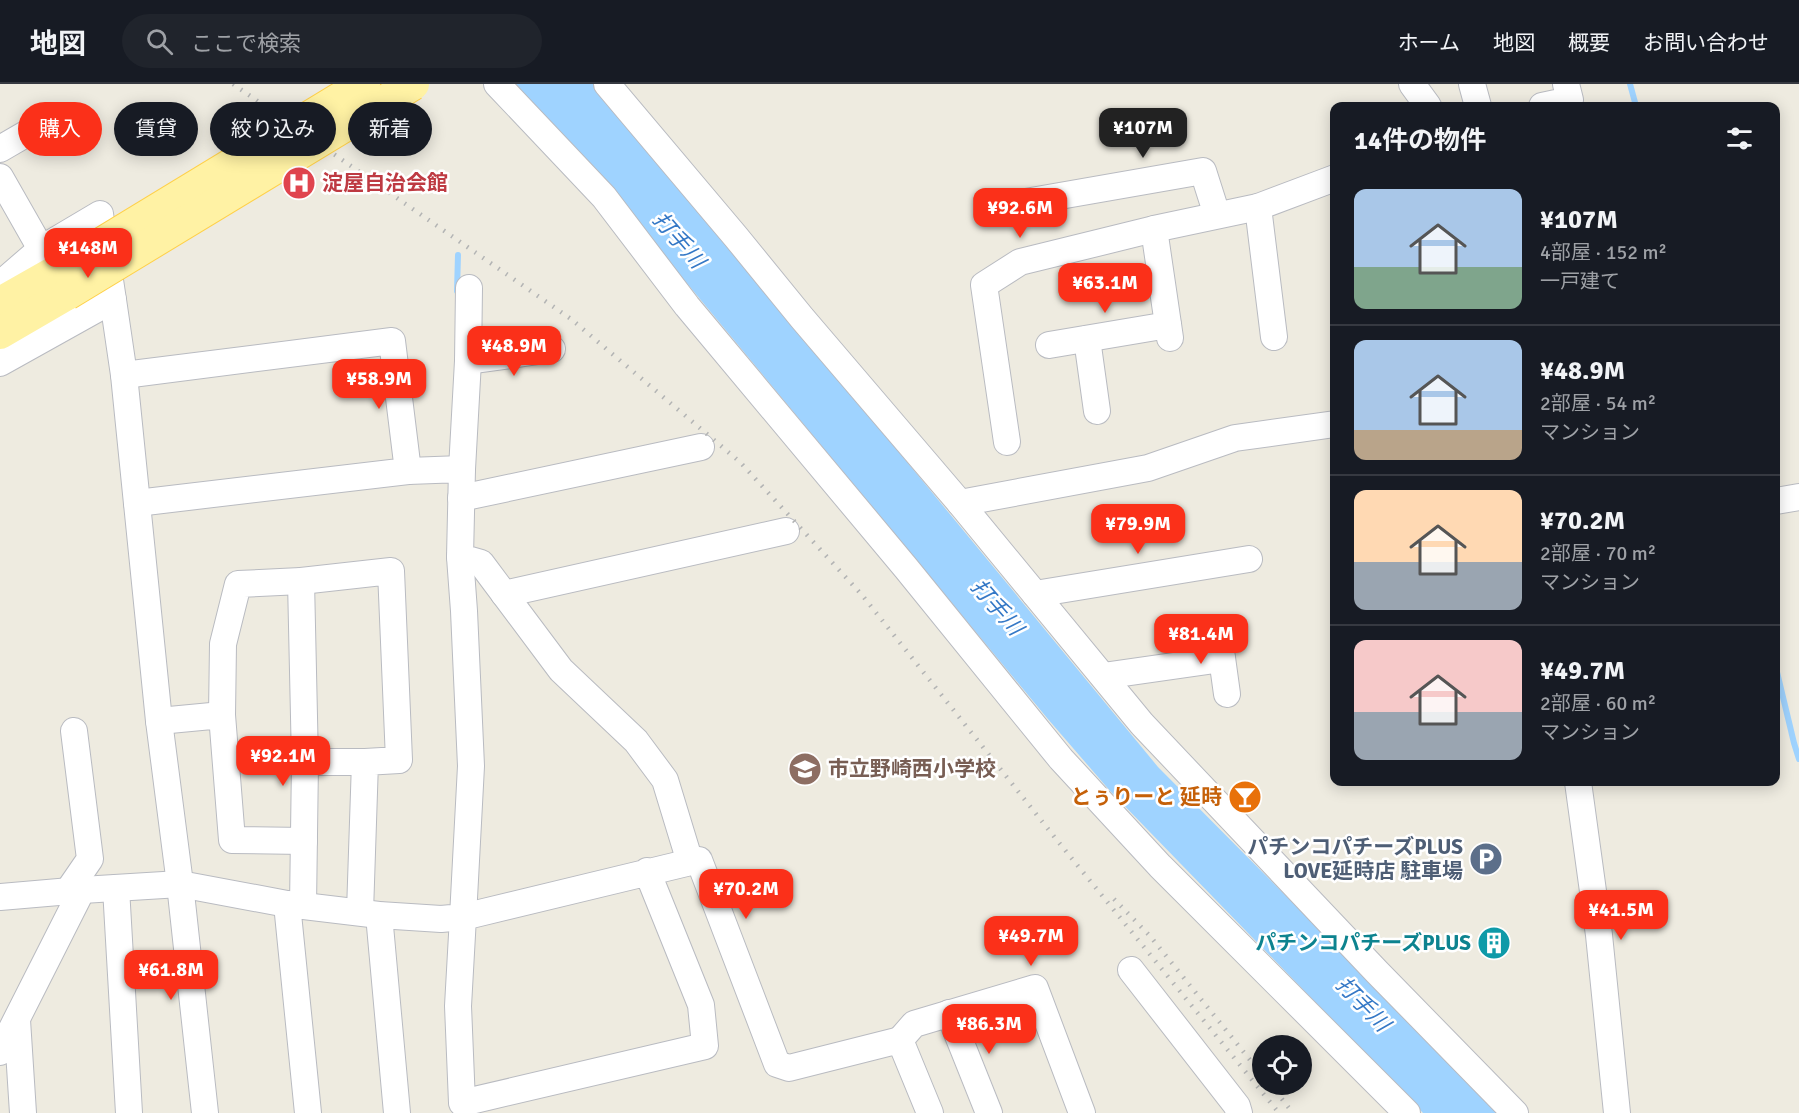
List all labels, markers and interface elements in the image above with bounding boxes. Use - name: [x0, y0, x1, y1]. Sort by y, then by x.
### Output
- search box: [122, 14, 542, 68]
- icon: search: [143, 25, 176, 58]
- text: 地図: [30, 27, 86, 61]
- text: ここで検索: [191, 30, 301, 57]
- text: ホーム: [1398, 30, 1460, 56]
- text: 地図: [1493, 30, 1535, 56]
- text: 概要: [1568, 30, 1610, 56]
- text: お問い合わせ: [1643, 30, 1769, 56]
- chip: 購入: [18, 102, 102, 156]
- chip: 賃貸: [114, 102, 198, 156]
- chip: 絞り込み: [210, 102, 336, 156]
- chip: 新着: [348, 102, 432, 156]
- pin: ¥107M: [1101, 108, 1185, 159]
- text: ¥107M: [1113, 115, 1173, 140]
- icon: filters: [1723, 122, 1756, 155]
- text: 14件の物件: [1354, 125, 1486, 157]
- hospital icon: 淀屋自治会館: [281, 165, 317, 201]
- place label: 淀屋自治会館: [322, 170, 448, 196]
- pin: ¥92.6M: [971, 188, 1069, 239]
- text: ¥92.6M: [987, 195, 1053, 220]
- text: ¥107M: [1540, 204, 1618, 236]
- water label: 打手川: [647, 206, 712, 275]
- icon: home: [1402, 213, 1474, 285]
- pin: ¥148M: [46, 228, 130, 279]
- text: ¥148M: [58, 235, 118, 260]
- text: 4部屋 · 152 m²: [1540, 240, 1667, 265]
- pin: ¥63.1M: [1056, 263, 1154, 314]
- text: 一戸建て: [1540, 269, 1620, 294]
- text: ¥63.1M: [1072, 270, 1138, 295]
- pin: ¥48.9M: [465, 326, 563, 377]
- text: ¥48.9M: [481, 333, 547, 358]
- text: ¥48.9M: [1540, 355, 1625, 387]
- pin: ¥58.9M: [330, 359, 428, 410]
- icon: home: [1402, 364, 1474, 436]
- text: ¥58.9M: [346, 366, 412, 391]
- text: 2部屋 · 54 m²: [1540, 391, 1656, 416]
- text: マンション: [1540, 420, 1640, 445]
- pin: ¥79.9M: [1089, 504, 1187, 555]
- text: ¥70.2M: [1540, 505, 1625, 537]
- text: ¥79.9M: [1105, 511, 1171, 536]
- icon: home: [1402, 514, 1474, 586]
- text: 2部屋 · 70 m²: [1540, 541, 1656, 566]
- text: マンション: [1540, 570, 1640, 595]
- water label: 打手川: [965, 573, 1030, 642]
- pin: ¥81.4M: [1152, 614, 1250, 665]
- text: ¥81.4M: [1168, 621, 1234, 646]
- text: ¥49.7M: [1540, 655, 1625, 687]
- icon: home: [1402, 664, 1474, 736]
- text: 2部屋 · 60 m²: [1540, 691, 1656, 716]
- text: マンション: [1540, 720, 1640, 745]
- pin: ¥92.1M: [234, 736, 332, 787]
- text: ¥92.1M: [250, 743, 316, 768]
- school or university icon: 市立野崎西小学校: [787, 751, 823, 787]
- place label: 市立野崎西小学校: [828, 756, 996, 782]
- bar icon: とぅりーと 延時: [1227, 779, 1263, 815]
- place label: とぅりーと 延時: [1070, 784, 1222, 810]
- place label: パチンコパチーズPLUS LOVE延時店 駐車場: [1247, 834, 1463, 884]
- parking icon: パチンコパチーズPLUS LOVE延時店 駐車場: [1468, 841, 1504, 877]
- pin: ¥70.2M: [697, 869, 795, 920]
- text: ¥70.2M: [713, 876, 779, 901]
- pin: ¥41.5M: [1572, 890, 1670, 941]
- text: ¥41.5M: [1588, 897, 1654, 922]
- pin: ¥49.7M: [982, 916, 1080, 967]
- text: ¥49.7M: [998, 923, 1064, 948]
- building icon: パチンコパチーズPLUS: [1476, 925, 1512, 961]
- place label: パチンコパチーズPLUS: [1255, 930, 1471, 956]
- pin: ¥61.8M: [122, 950, 220, 1001]
- text: ¥61.8M: [138, 957, 204, 982]
- water label: 打手川: [1330, 971, 1397, 1039]
- pin: ¥86.3M: [940, 1004, 1038, 1055]
- text: ¥86.3M: [956, 1011, 1022, 1036]
- map controls: [1252, 1035, 1312, 1095]
- button: locate: [1252, 1035, 1312, 1095]

